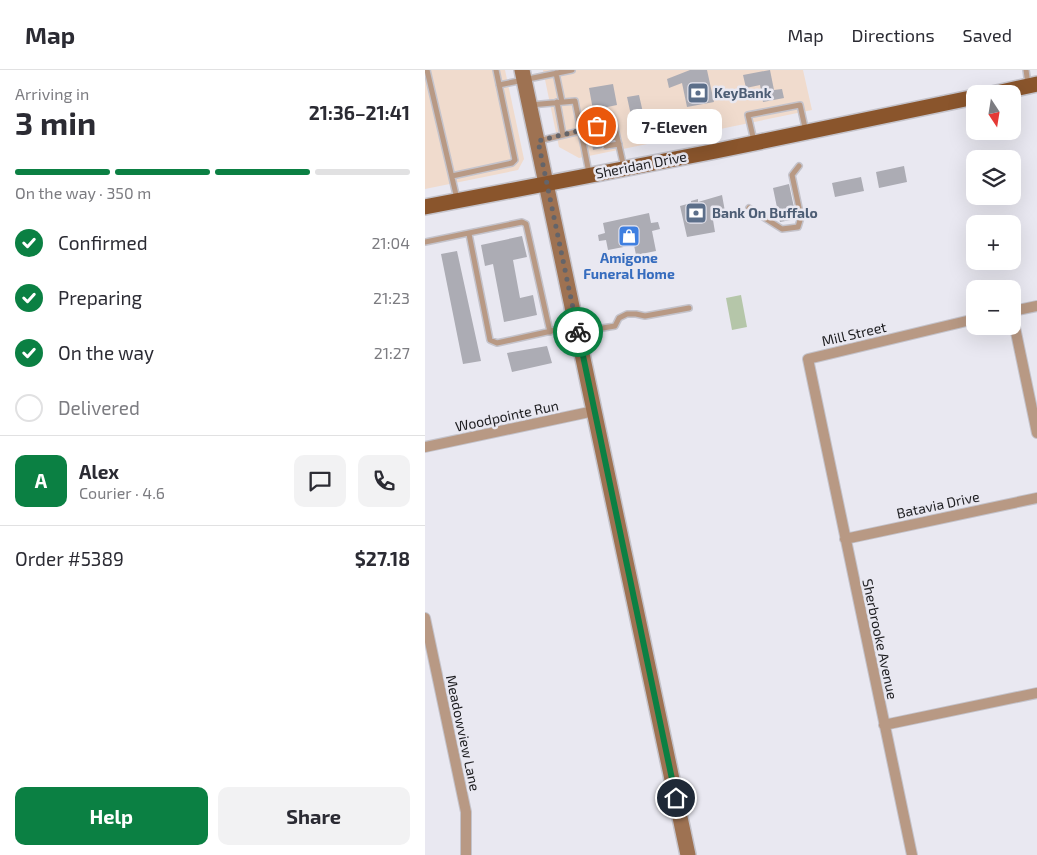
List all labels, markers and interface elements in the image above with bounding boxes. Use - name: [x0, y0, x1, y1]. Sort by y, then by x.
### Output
- text: Map: [25, 20, 75, 49]
- text: Map: [787, 24, 824, 46]
- text: Directions: [852, 24, 935, 46]
- text: Saved: [963, 24, 1012, 46]
- bank icon: KeyBank: [686, 81, 710, 105]
- text: Arriving in: [15, 84, 89, 103]
- place label: KeyBank: [714, 84, 772, 101]
- north arrow: [966, 85, 1021, 140]
- map controls: [966, 85, 1021, 335]
- text: 21:36–21:41: [309, 101, 410, 124]
- text: 3 min: [15, 103, 96, 141]
- pin: [576, 105, 618, 147]
- callout: 7-Eleven: [627, 108, 722, 144]
- icon: bag: [583, 112, 611, 140]
- text: 7-Eleven: [642, 117, 707, 136]
- street label: Sheridan Drive: [594, 147, 688, 182]
- button: layers: [966, 150, 1021, 205]
- text: On the way · 350 m: [15, 183, 151, 202]
- bank icon: Bank On Buffalo: [684, 201, 708, 225]
- place label: Bank On Buffalo: [712, 204, 818, 221]
- button: +: [966, 215, 1021, 270]
- shop icon: Amigone Funeral Home: [617, 224, 641, 248]
- icon: check: [15, 229, 43, 257]
- text: Confirmed: [58, 231, 148, 254]
- text: 21:04: [371, 233, 410, 252]
- place label: Amigone Funeral Home: [583, 249, 675, 282]
- button: −: [966, 280, 1021, 335]
- icon: check: [15, 284, 43, 312]
- text: Preparing: [58, 286, 142, 309]
- text: 21:23: [373, 288, 410, 307]
- courier: [553, 307, 603, 357]
- icon: bike: [564, 318, 592, 346]
- street label: Mill Street: [820, 318, 888, 349]
- icon: check: [15, 339, 43, 367]
- text: On the way: [58, 341, 154, 364]
- text: 21:27: [374, 343, 410, 362]
- text: Delivered: [58, 396, 140, 419]
- street label: Woodpointe Run: [454, 396, 560, 435]
- button: chat: [294, 455, 346, 507]
- button: phone: [358, 455, 410, 507]
- text: Alex: [79, 460, 119, 483]
- text: A: [35, 469, 47, 492]
- text: Courier · 4.6: [79, 483, 165, 502]
- street label: Batavia Drive: [895, 487, 981, 522]
- text: Order #5389: [15, 547, 124, 570]
- text: $27.18: [355, 547, 410, 570]
- street label: Sherbrooke Avenue: [859, 577, 902, 701]
- street label: Meadowview Lane: [443, 673, 484, 793]
- pin: [655, 777, 697, 819]
- icon: home: [662, 784, 690, 812]
- button: Help: [15, 787, 208, 845]
- button: Share: [218, 787, 410, 845]

